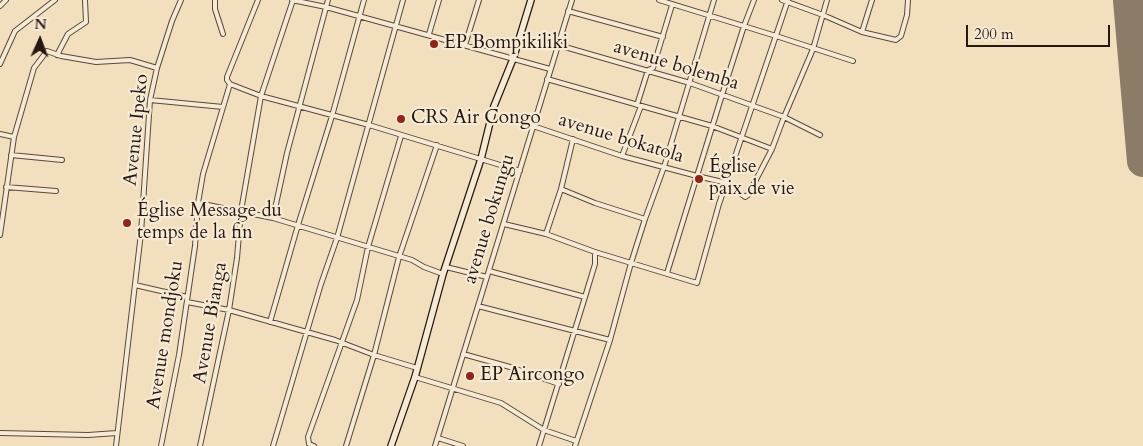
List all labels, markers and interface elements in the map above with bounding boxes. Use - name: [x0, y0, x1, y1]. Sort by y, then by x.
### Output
- north arrow: [15, 15, 65, 65]
- text: N: [34, 15, 47, 34]
- scale bar: [968, 15, 1112, 47]
- text: 200 m: [974, 24, 1014, 44]
- place label: EP Bompikiliki: [444, 33, 568, 55]
- street label: avenue bolemba: [611, 36, 741, 96]
- marker: EP Bompikiliki: [428, 38, 440, 50]
- street label: Avenue Ipeko: [120, 73, 154, 187]
- place label: CRS Air Congo: [411, 108, 541, 130]
- street label: avenue bokatola: [556, 109, 686, 169]
- marker: CRS Air Congo: [395, 113, 407, 125]
- street label: avenue bokungu: [459, 151, 521, 287]
- place label: Église paix de vie: [709, 157, 795, 201]
- marker: Église paix de vie: [693, 173, 705, 185]
- place label: Église Message du temps de la fin: [137, 201, 282, 245]
- marker: Église Message du temps de la fin: [121, 217, 133, 229]
- street label: Avenue mondjoku: [143, 259, 189, 411]
- street label: Avenue Bianga: [189, 261, 233, 385]
- place label: EP Aircongo: [480, 365, 585, 387]
- marker: EP Aircongo: [464, 370, 476, 382]

